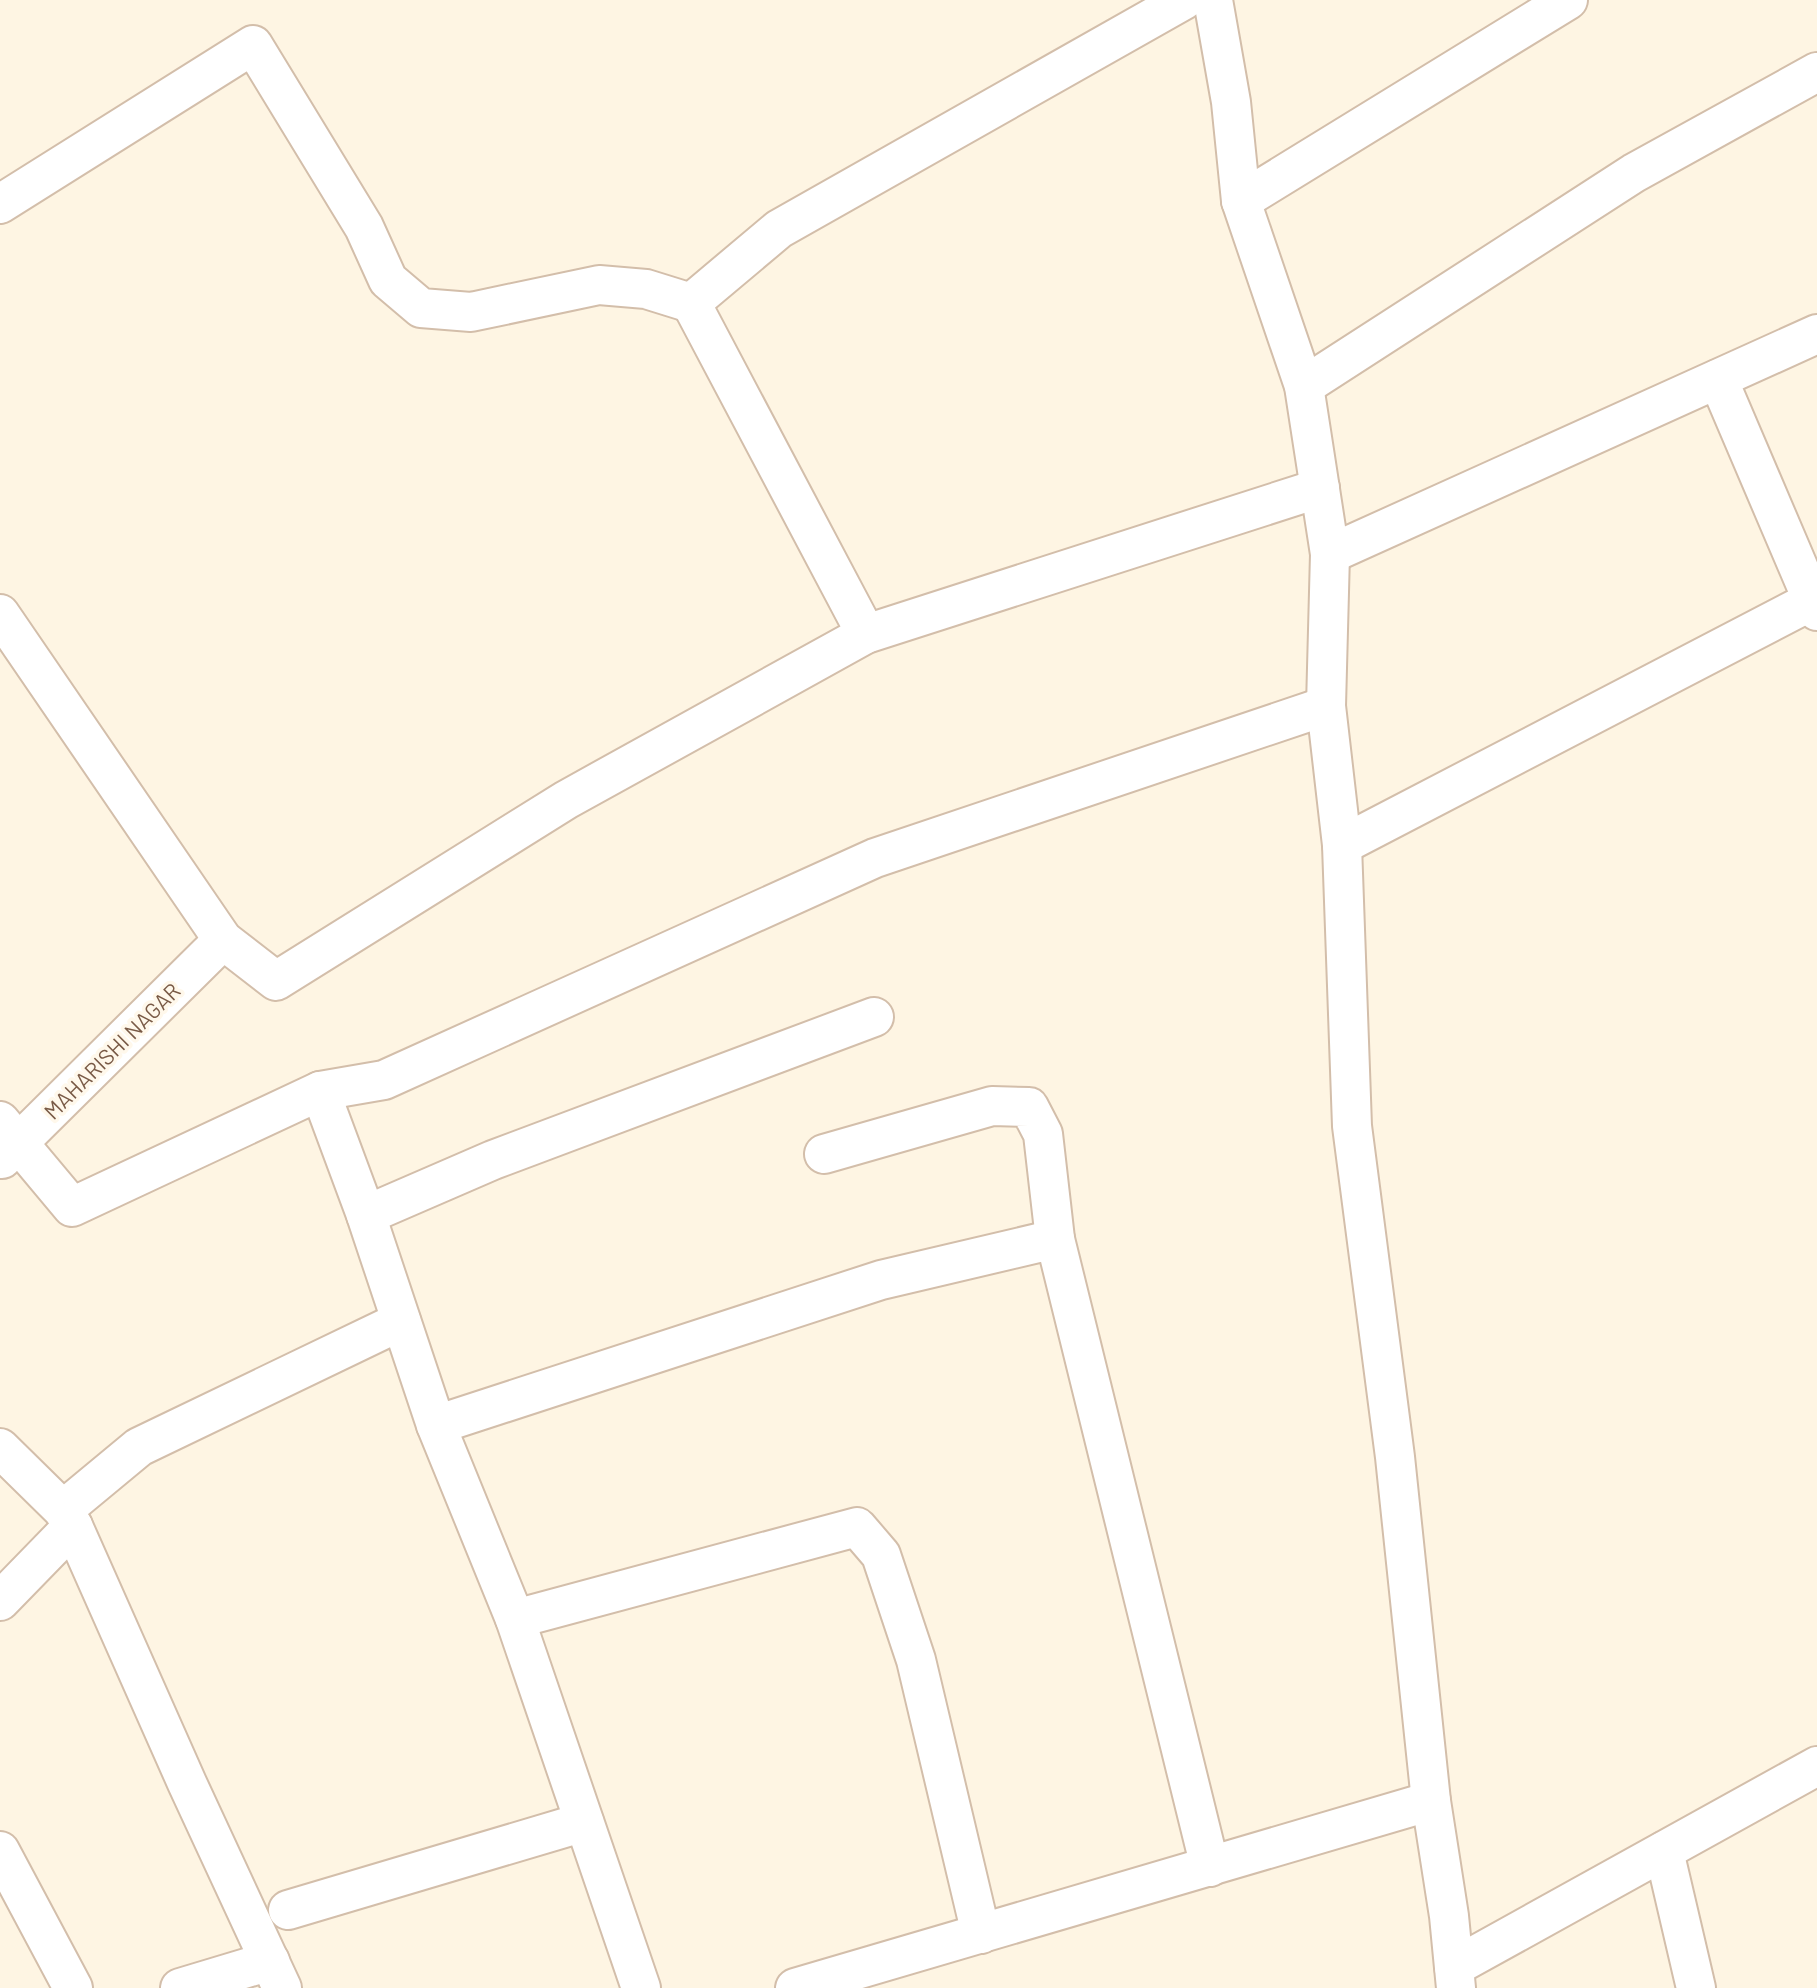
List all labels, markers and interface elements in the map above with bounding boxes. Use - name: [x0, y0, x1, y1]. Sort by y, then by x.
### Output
- street label: MAHARISHI NAGAR: [38, 977, 185, 1124]

